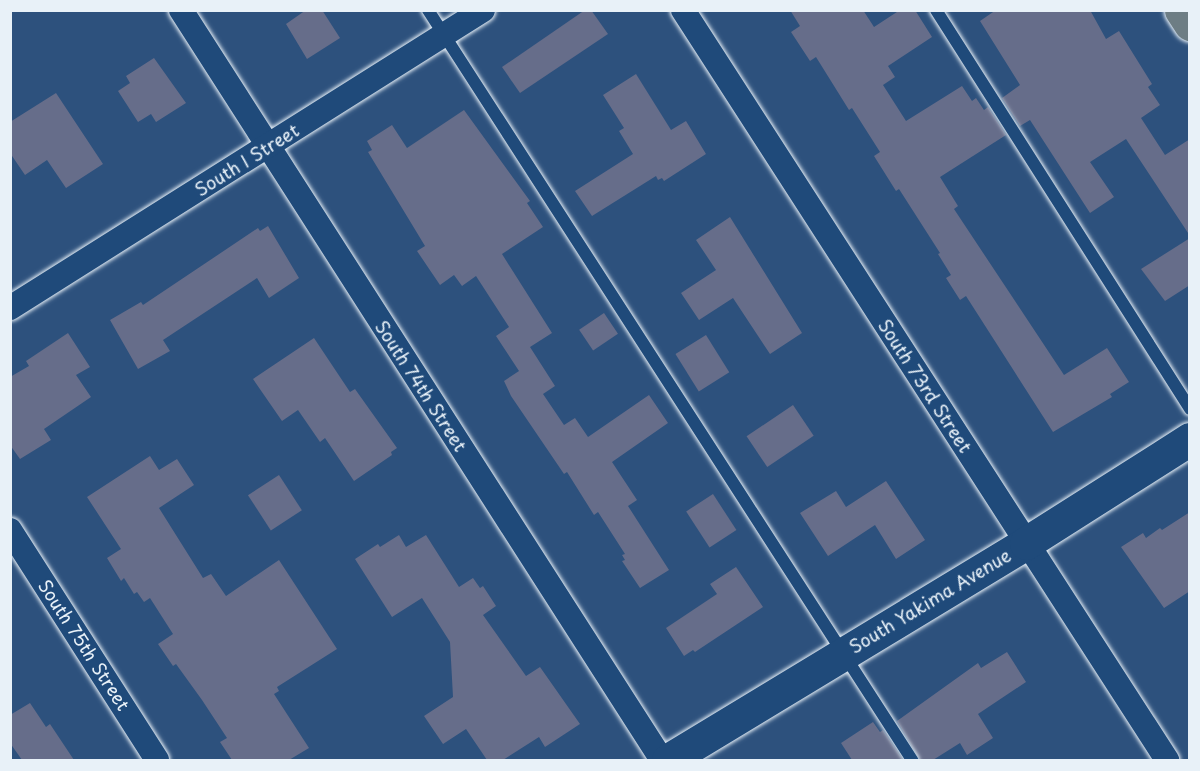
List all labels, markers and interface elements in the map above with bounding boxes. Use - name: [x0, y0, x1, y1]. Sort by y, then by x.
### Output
- street label: South I Street: [190, 119, 304, 201]
- street label: South 74th Street: [370, 315, 472, 457]
- street label: South 73rd Street: [874, 315, 976, 457]
- street label: South Yakima Avenue: [844, 544, 1016, 658]
- street label: South 75th Street: [33, 574, 135, 716]

